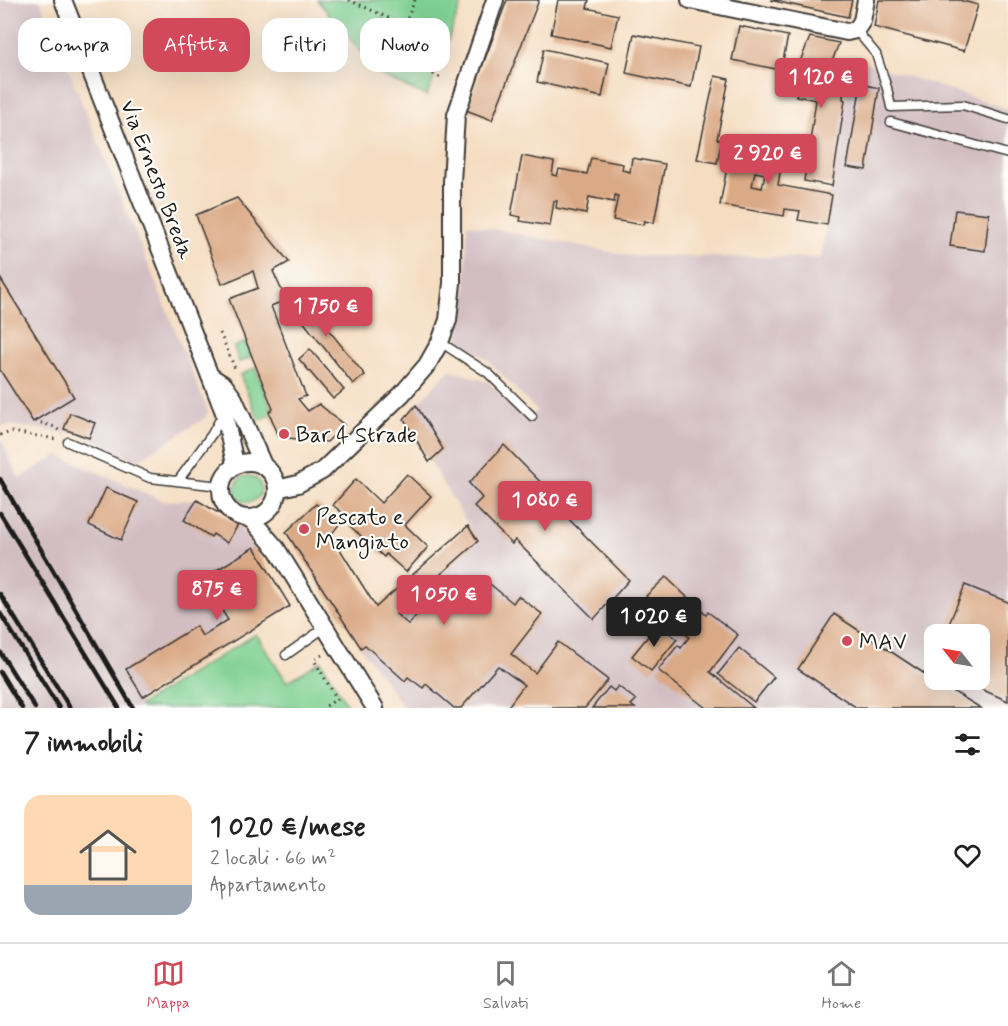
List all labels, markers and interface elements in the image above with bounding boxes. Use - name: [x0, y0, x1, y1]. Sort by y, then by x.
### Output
- chip: Compra: [18, 18, 131, 72]
- chip: Affitta: [143, 18, 250, 72]
- chip: Filtri: [262, 18, 348, 72]
- chip: Nuovo: [360, 18, 450, 72]
- pin: 1 120 €: [766, 58, 876, 109]
- text: 1 120 €: [789, 64, 853, 91]
- street label: Via Ernesto Breda: [113, 96, 200, 264]
- pin: 2 920 €: [713, 134, 823, 185]
- text: 2 920 €: [734, 140, 802, 167]
- pin: 1 750 €: [271, 287, 381, 338]
- text: 1 750 €: [293, 293, 359, 320]
- place label: Bar 4 Strade: [296, 422, 417, 450]
- marker: Bar 4 Strade: [277, 427, 291, 441]
- pin: 1 080 €: [490, 481, 600, 532]
- text: 1 080 €: [512, 487, 578, 514]
- place label: Pescato e Mangiato: [316, 504, 409, 560]
- marker: Pescato e Mangiato: [297, 522, 311, 536]
- pin: 875 €: [175, 570, 259, 621]
- pin: 1 050 €: [389, 575, 499, 626]
- text: 875 €: [192, 576, 243, 603]
- text: 1 050 €: [411, 581, 477, 608]
- pin: 1 020 €: [599, 597, 709, 648]
- text: 1 020 €: [620, 603, 688, 630]
- north arrow: [924, 624, 990, 690]
- map controls: [924, 624, 990, 690]
- place label: MAV: [859, 629, 907, 657]
- marker: MAV: [840, 634, 854, 648]
- text: 7 immobili: [24, 727, 143, 761]
- icon: filters: [951, 728, 984, 761]
- text: 1 020 €/mese: [210, 811, 366, 845]
- icon: home: [72, 819, 144, 891]
- icon: heart: [951, 839, 984, 872]
- text: 2 locali · 66 m²: [210, 845, 336, 872]
- text: Appartamento: [210, 872, 326, 899]
- tab: Mappa: [147, 957, 189, 1014]
- tab: Salvati: [483, 957, 528, 1014]
- tab: Home: [822, 957, 861, 1014]

